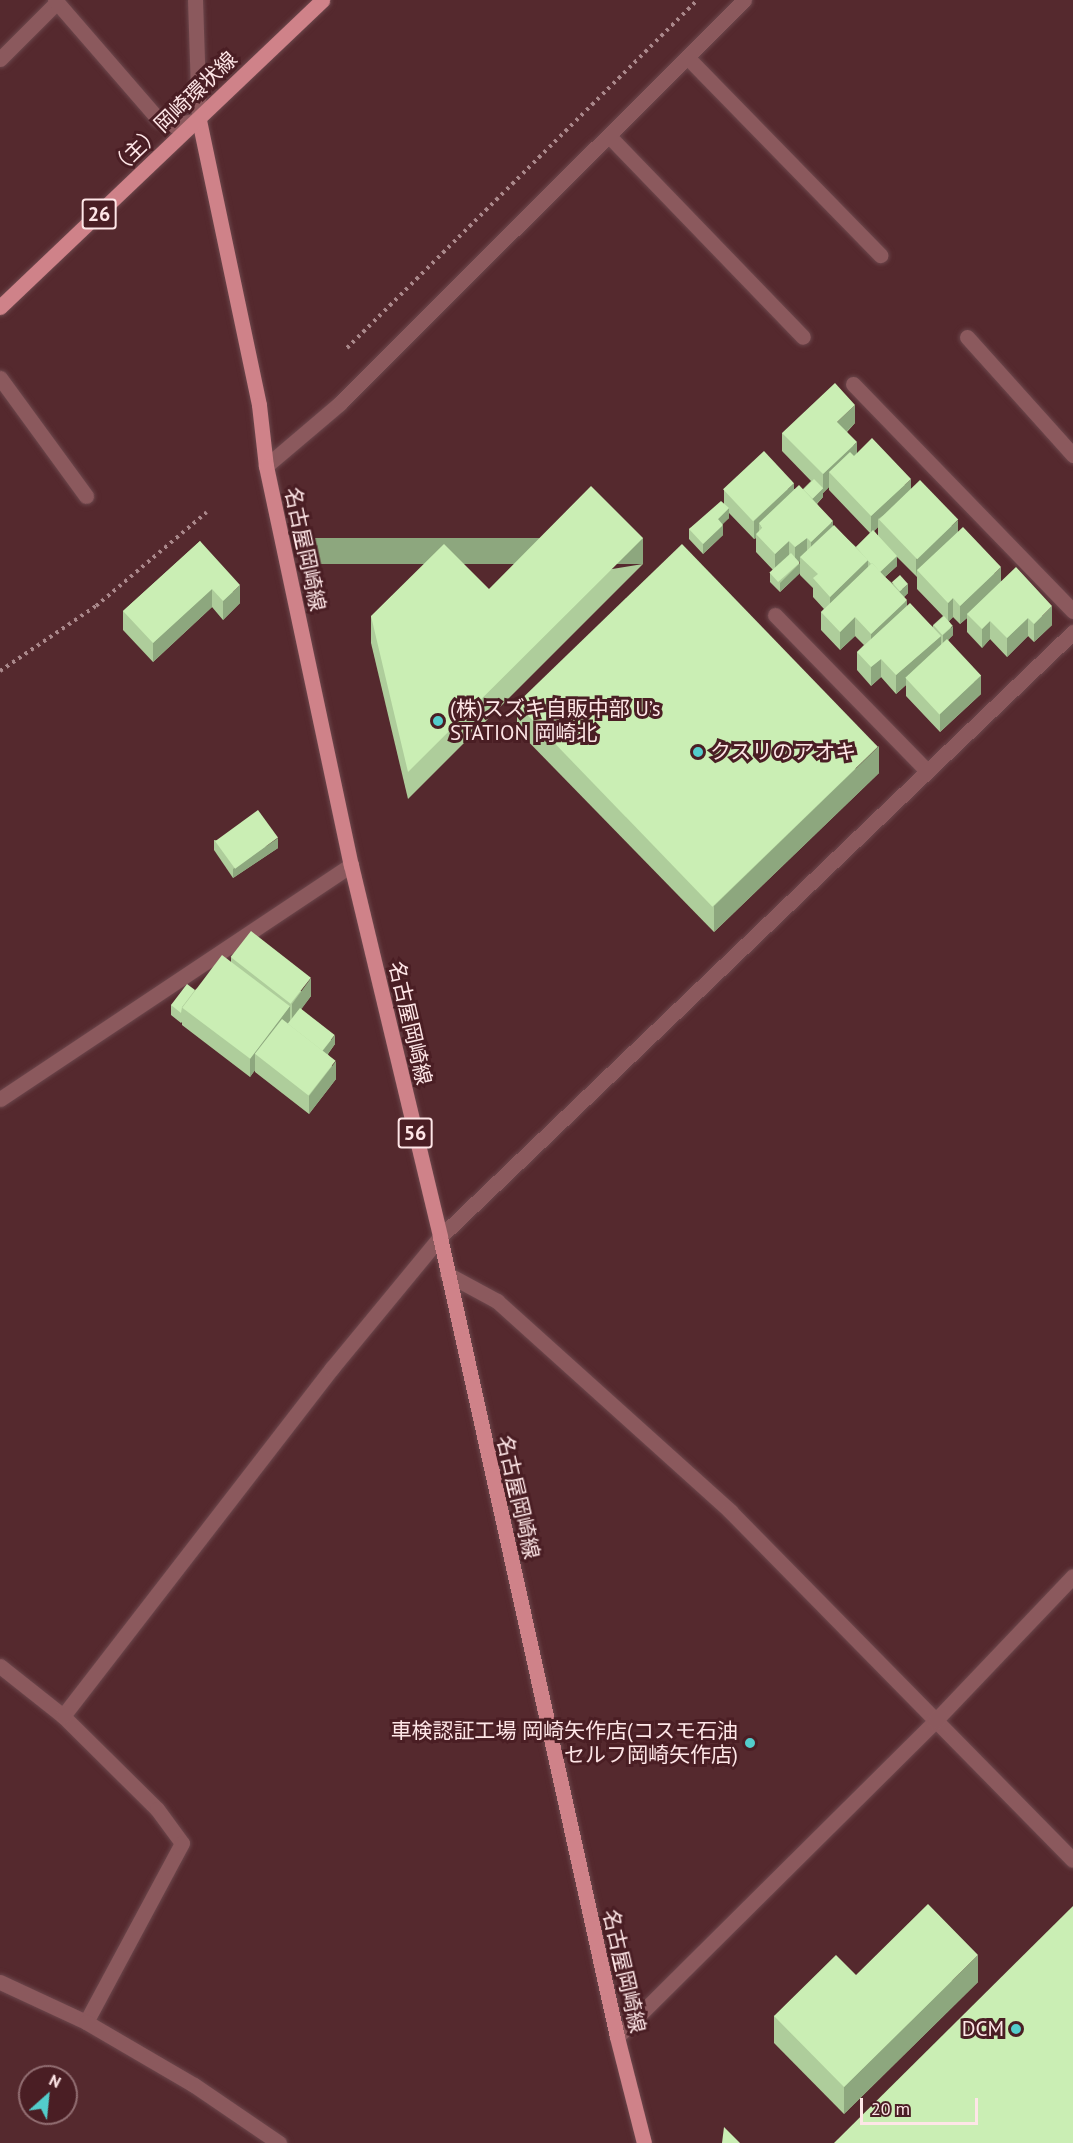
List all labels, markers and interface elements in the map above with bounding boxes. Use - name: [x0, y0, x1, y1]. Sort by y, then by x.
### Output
- street label: （主）岡崎環状線: [104, 47, 242, 181]
- road number: 26: [81, 197, 117, 231]
- street label: 名古屋岡崎線: [280, 485, 330, 613]
- place label: (株)スズキ自販中部 U’s STATION 岡崎北: [450, 696, 661, 746]
- marker: (株)スズキ自販中部 U’s STATION 岡崎北: [431, 714, 445, 728]
- place label: クスリのアオキ: [710, 739, 857, 765]
- marker: クスリのアオキ: [691, 745, 705, 759]
- street label: 名古屋岡崎線: [384, 959, 436, 1087]
- road number: 56: [397, 1116, 433, 1150]
- street label: 名古屋岡崎線: [492, 1433, 544, 1561]
- place label: 車検認証工場 岡崎矢作店(コスモ石油 セルフ岡崎矢作店): [391, 1718, 738, 1768]
- marker: 車検認証工場 岡崎矢作店(コスモ石油 セルフ岡崎矢作店): [743, 1736, 757, 1750]
- street label: 名古屋岡崎線: [598, 1907, 650, 2035]
- place label: DCM: [962, 2016, 1004, 2042]
- marker: DCM: [1009, 2022, 1023, 2036]
- north arrow: [18, 2065, 78, 2125]
- text: N: [46, 2069, 64, 2092]
- scale bar: [863, 2086, 982, 2124]
- text: 20 m: [871, 2097, 910, 2120]

